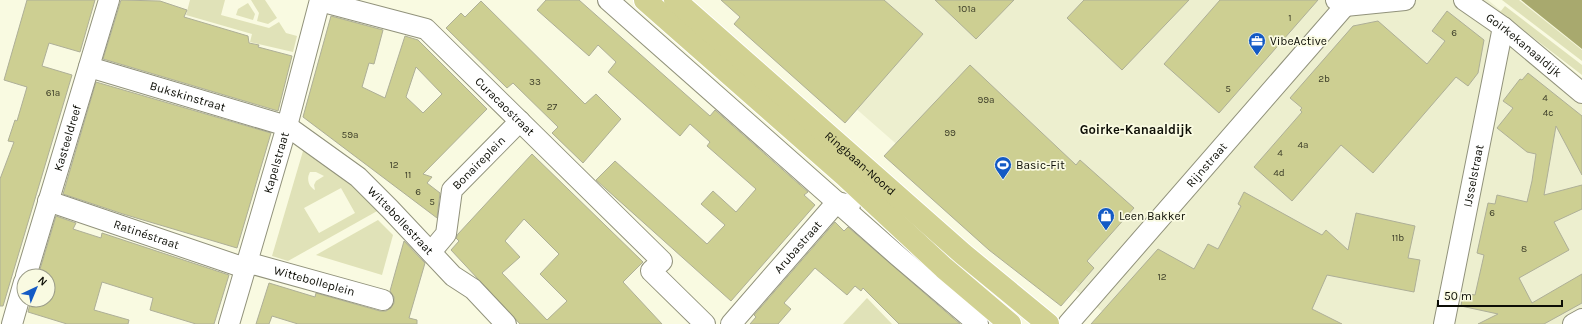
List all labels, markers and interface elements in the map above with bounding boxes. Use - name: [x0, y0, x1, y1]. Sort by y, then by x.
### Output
- house number: 101a: [958, 3, 976, 15]
- street label: Goirkekanaaldijk: [1483, 10, 1565, 80]
- house number: 1: [1288, 12, 1292, 24]
- house number: 6: [1451, 27, 1457, 39]
- office icon: VibeActive: [1247, 31, 1267, 56]
- place label: VibeActive: [1270, 34, 1327, 48]
- house number: 2b: [1318, 73, 1330, 85]
- street label: Curacaostraat: [472, 74, 538, 139]
- house number: 33: [529, 76, 541, 88]
- street label: Bukskinstraat: [148, 79, 228, 114]
- house number: 5: [1225, 83, 1231, 95]
- house number: 61a: [46, 87, 60, 99]
- house number: 4: [1542, 92, 1548, 104]
- house number: 99a: [977, 94, 995, 106]
- house number: 27: [547, 101, 558, 113]
- street label: Kasteeldreef: [51, 103, 84, 173]
- house number: 4c: [1543, 107, 1553, 119]
- district label: Goirke-Kanaaldijk: [1080, 122, 1193, 137]
- house number: 99: [944, 127, 956, 139]
- house number: 59a: [342, 129, 358, 141]
- street label: Ringbaan-Noord: [822, 129, 898, 198]
- street label: Kapelstraat: [261, 130, 292, 195]
- street label: Bonaireplein: [449, 133, 508, 192]
- street label: Rijnstraat: [1183, 139, 1230, 190]
- house number: 4a: [1297, 139, 1309, 151]
- street label: IJsselstraat: [1460, 143, 1487, 208]
- house number: 4: [1277, 147, 1283, 159]
- sports icon: Basic-Fit: [993, 155, 1013, 180]
- place label: Basic-Fit: [1016, 158, 1065, 172]
- house number: 12: [389, 159, 399, 171]
- house number: 4d: [1273, 167, 1285, 179]
- house number: 11: [405, 169, 411, 181]
- street label: Wittebollestraat: [365, 184, 437, 258]
- house number: 6: [415, 186, 421, 198]
- house number: 5: [429, 196, 435, 208]
- shop icon: Leen Bakker: [1096, 206, 1116, 231]
- house number: 6: [1489, 207, 1495, 219]
- place label: Leen Bakker: [1119, 209, 1186, 223]
- street label: Ratinéstraat: [112, 217, 182, 252]
- street label: Arubastraat: [771, 217, 825, 276]
- house number: 11b: [1392, 232, 1404, 244]
- house number: 8: [1521, 243, 1527, 255]
- street label: Wittebolleplein: [272, 263, 357, 299]
- north arrow: [16, 268, 56, 308]
- house number: 12: [1157, 271, 1167, 283]
- text: N: [35, 274, 50, 289]
- scale bar: [1438, 282, 1562, 308]
- text: 50 m: [1444, 289, 1472, 303]

